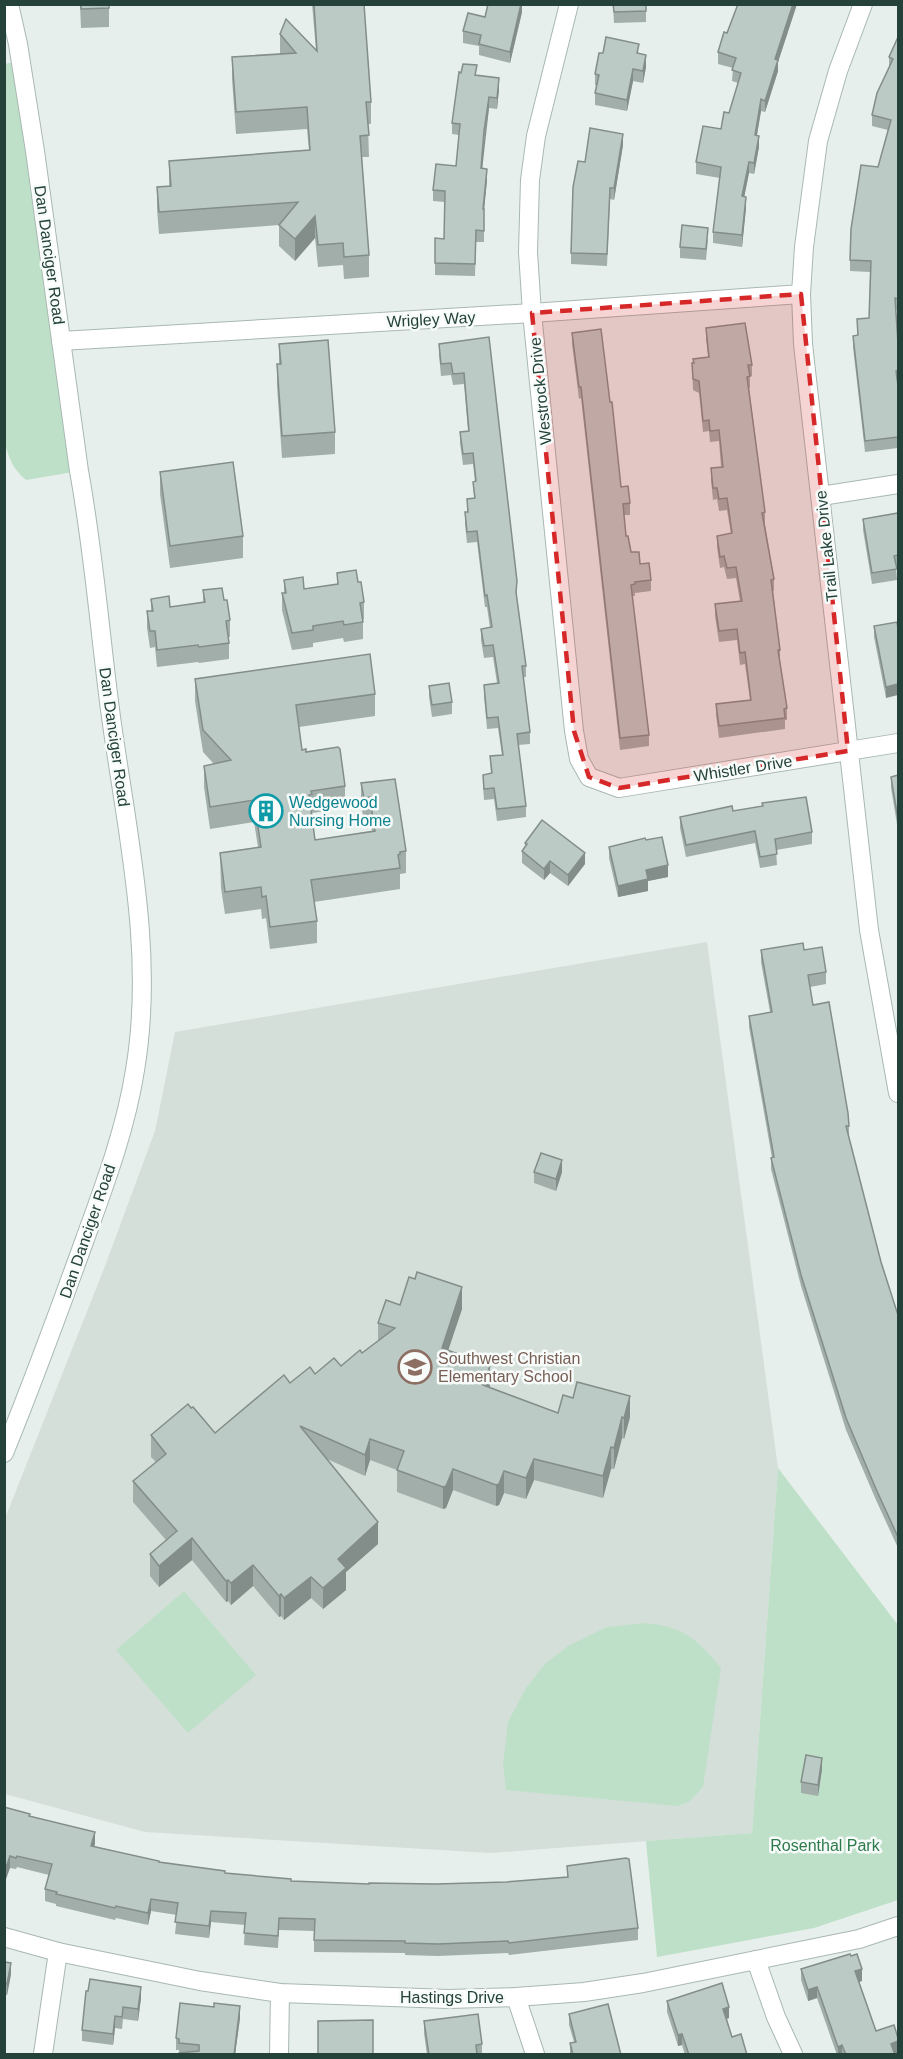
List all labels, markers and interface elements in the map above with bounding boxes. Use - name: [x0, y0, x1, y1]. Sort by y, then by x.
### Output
- street label: Dan Danciger Road: [31, 184, 68, 326]
- street label: Wrigley Way: [386, 309, 476, 330]
- street label: Westrock Drive: [526, 336, 555, 446]
- street label: Trail Lake Drive: [812, 490, 841, 602]
- street label: Dan Danciger Road: [96, 666, 133, 808]
- street label: Whistler Drive: [693, 752, 794, 785]
- building icon: Wedgewood Nursing Home: [248, 793, 284, 829]
- place label: Wedgewood Nursing Home: [289, 794, 391, 829]
- street label: Dan Danciger Road: [57, 1162, 118, 1300]
- school or university icon: Southwest Christian Elementary School: [397, 1349, 433, 1385]
- place label: Southwest Christian Elementary School: [438, 1350, 580, 1385]
- park label: Rosenthal Park: [770, 1837, 881, 1854]
- street label: Hastings Drive: [400, 1989, 504, 2006]

